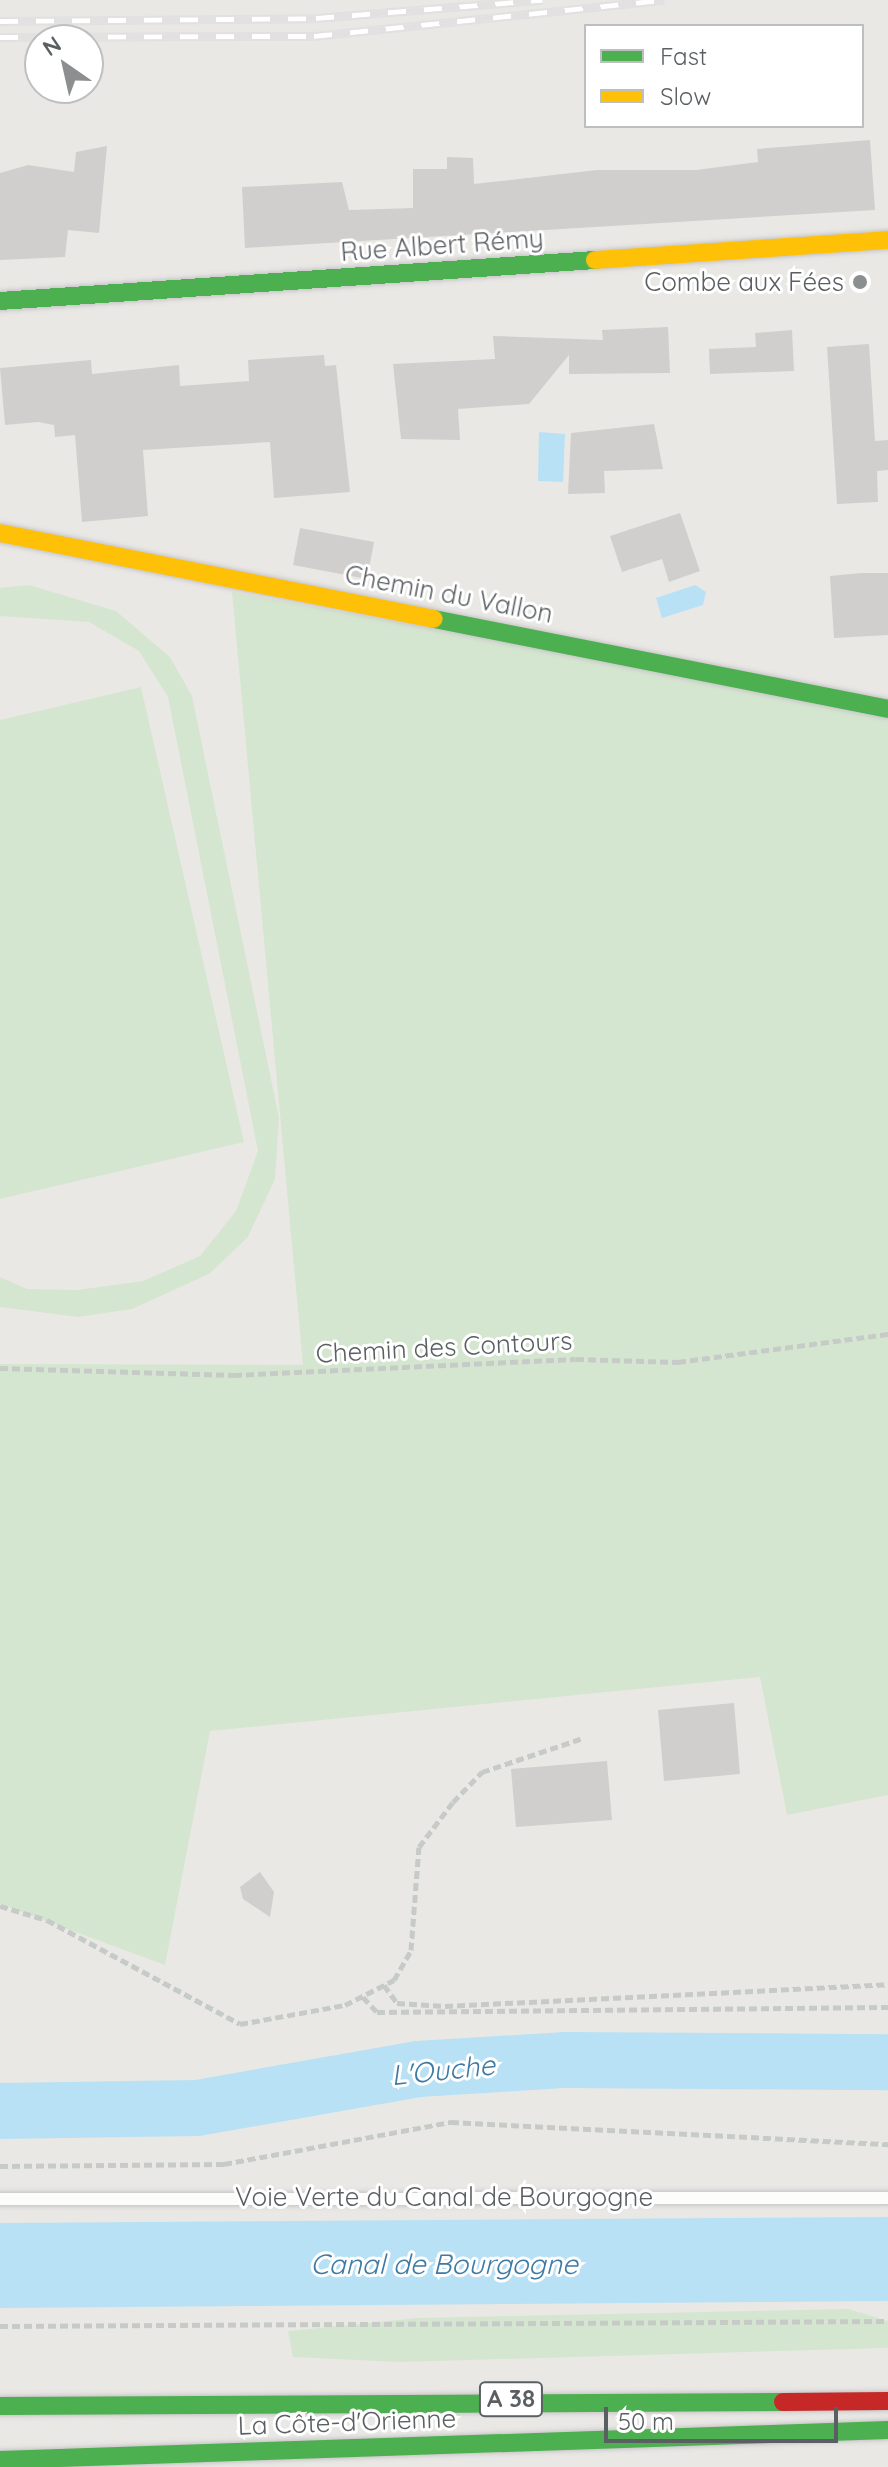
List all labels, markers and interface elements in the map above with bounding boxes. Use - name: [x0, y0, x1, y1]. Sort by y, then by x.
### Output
- north arrow: [24, 24, 104, 104]
- legend: [584, 24, 864, 128]
- text: N: [37, 30, 66, 62]
- text: Fast: [660, 41, 707, 71]
- text: Slow: [660, 81, 711, 111]
- street label: Rue Albert Rémy: [340, 222, 544, 268]
- place label: Combe aux Fées: [644, 266, 844, 298]
- marker: Combe aux Fées: [851, 273, 869, 291]
- street label: Chemin du Vallon: [342, 559, 556, 629]
- street label: Chemin des Contours: [315, 1325, 573, 1369]
- water label: L'Ouche: [390, 2048, 496, 2092]
- street label: Voie Verte du Canal de Bourgogne: [235, 2181, 653, 2213]
- water label: Canal de Bourgogne: [310, 2247, 578, 2281]
- road number: A 38: [477, 2379, 545, 2419]
- scale bar: [608, 2391, 842, 2441]
- street label: La Côte-d'Orienne: [237, 2403, 457, 2441]
- text: 50 m: [618, 2406, 674, 2436]

